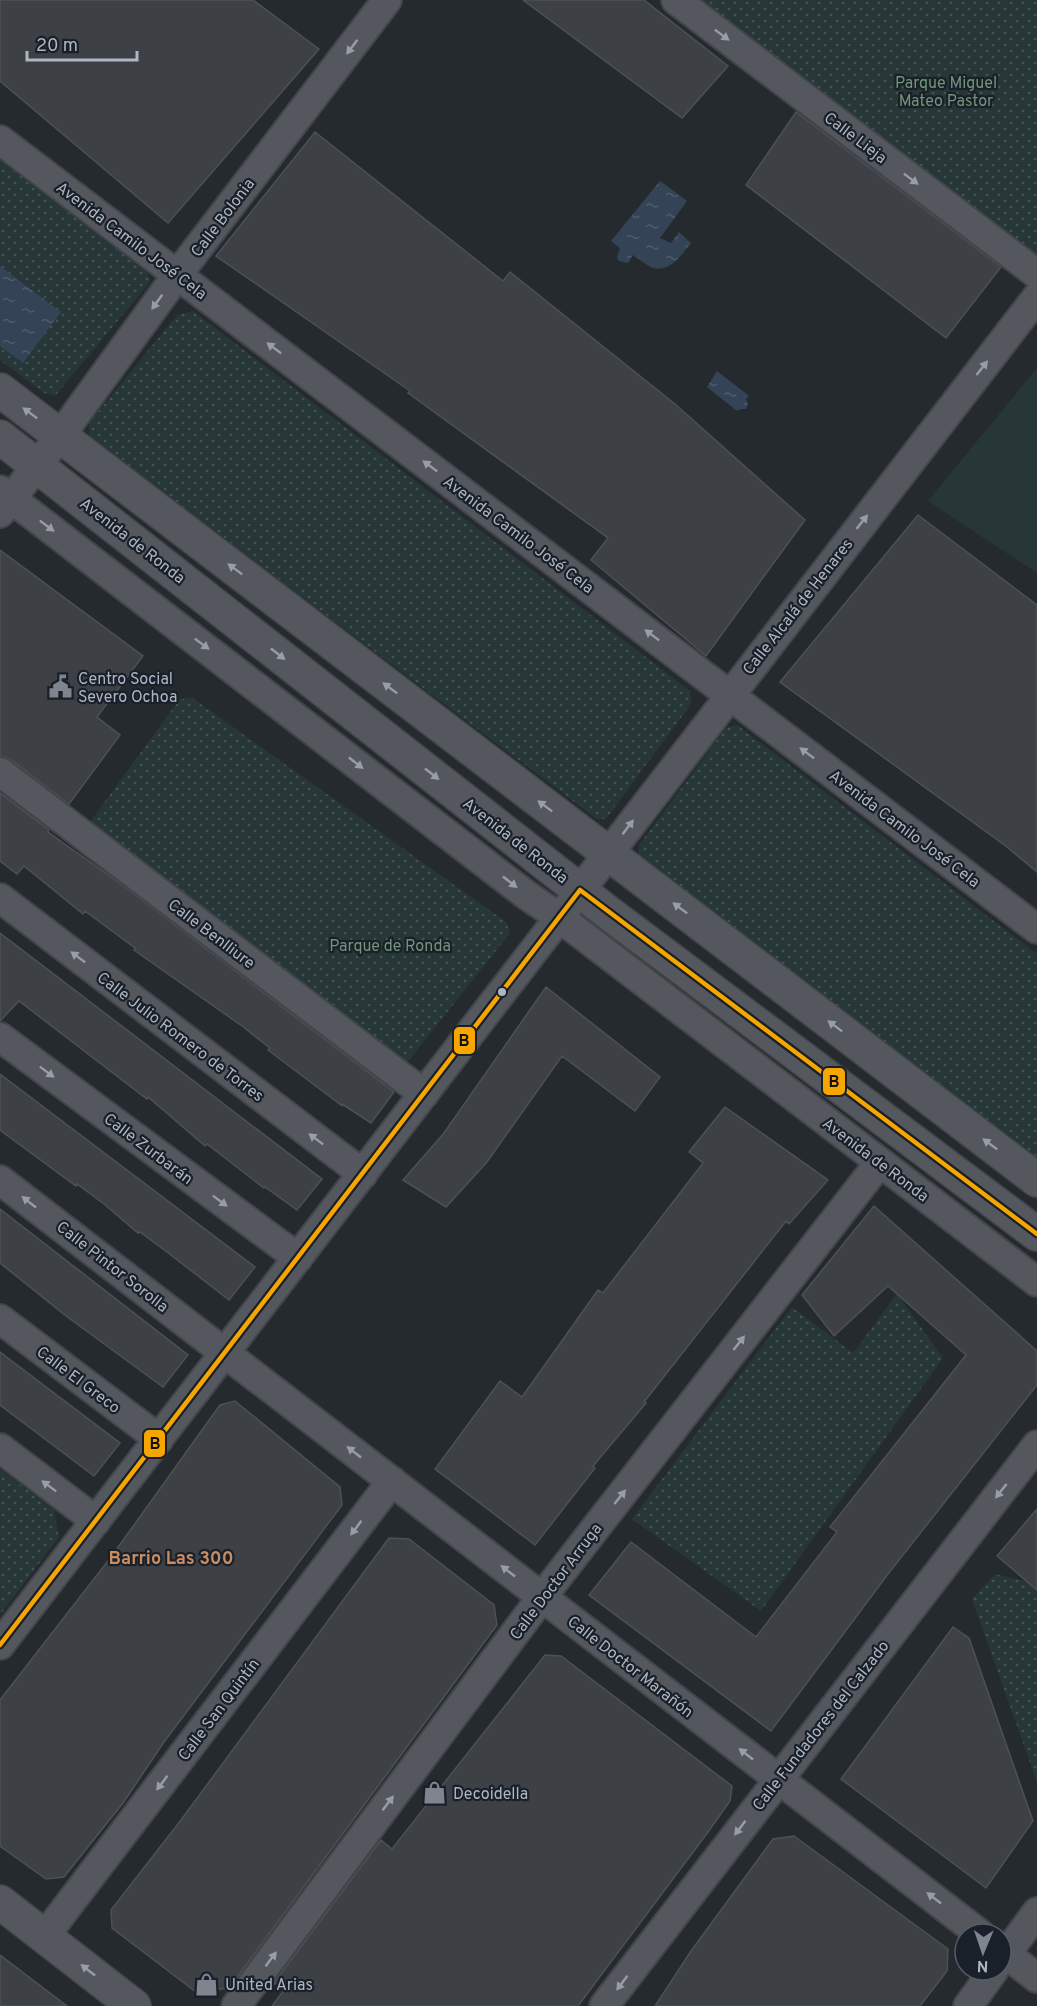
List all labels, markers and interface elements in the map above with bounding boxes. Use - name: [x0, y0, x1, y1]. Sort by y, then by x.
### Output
- scale bar: [27, 24, 136, 62]
- one-way arrow: [715, 29, 730, 41]
- text: 20 m: [36, 35, 78, 58]
- one-way arrow: [346, 39, 358, 54]
- park label: Parque Miguel Mateo Pastor: [895, 74, 997, 112]
- street label: Calle Lieja: [819, 108, 890, 169]
- one-way arrow: [904, 172, 919, 184]
- street label: Calle Bolonia: [187, 175, 260, 262]
- street label: Avenida Camilo José Cela: [51, 178, 210, 305]
- one-way arrow: [152, 295, 164, 310]
- one-way arrow: [267, 342, 283, 354]
- one-way arrow: [975, 361, 987, 376]
- one-way arrow: [22, 407, 38, 419]
- one-way arrow: [422, 460, 438, 472]
- street label: Avenida Camilo José Cela: [438, 472, 597, 599]
- street label: Avenida de Ronda: [75, 494, 188, 589]
- one-way arrow: [856, 515, 868, 530]
- one-way arrow: [39, 519, 54, 531]
- street label: Calle Alcalá de Henares: [739, 535, 858, 679]
- one-way arrow: [227, 564, 242, 576]
- one-way arrow: [644, 629, 659, 641]
- one-way arrow: [193, 638, 209, 650]
- one-way arrow: [270, 647, 286, 660]
- place label: Centro Social Severo Ochoa: [78, 670, 177, 708]
- public building icon: Centro Social Severo Ochoa: [47, 674, 73, 700]
- one-way arrow: [382, 682, 397, 694]
- one-way arrow: [799, 747, 815, 759]
- one-way arrow: [348, 757, 364, 770]
- street label: Avenida Camilo José Cela: [824, 766, 983, 893]
- one-way arrow: [424, 767, 439, 779]
- street label: Avenida de Ronda: [458, 794, 571, 889]
- one-way arrow: [537, 800, 553, 812]
- one-way arrow: [622, 819, 635, 835]
- one-way arrow: [502, 876, 518, 889]
- street label: Calle Benlliure: [163, 895, 258, 974]
- one-way arrow: [672, 902, 688, 915]
- park label: Parque de Ronda: [329, 937, 451, 957]
- one-way arrow: [70, 951, 86, 963]
- street label: Calle Julio Romero de Torres: [92, 968, 267, 1107]
- unlabelled marker: [496, 986, 508, 998]
- one-way arrow: [828, 1021, 843, 1033]
- line badge: B: [453, 1026, 476, 1055]
- text: B: [458, 1032, 470, 1052]
- one-way arrow: [39, 1066, 55, 1078]
- line badge: B: [822, 1067, 846, 1096]
- text: B: [828, 1073, 840, 1093]
- street label: Calle Zurbarán: [99, 1110, 196, 1190]
- street label: Avenida de Ronda: [818, 1114, 932, 1207]
- one-way arrow: [309, 1133, 324, 1145]
- one-way arrow: [983, 1139, 998, 1151]
- one-way arrow: [213, 1194, 228, 1206]
- one-way arrow: [21, 1196, 37, 1209]
- street label: Calle Pintor Sorolla: [52, 1218, 172, 1318]
- one-way arrow: [733, 1335, 745, 1350]
- street label: Calle El Greco: [32, 1343, 124, 1419]
- line badge: B: [143, 1429, 166, 1458]
- text: B: [149, 1435, 161, 1455]
- one-way arrow: [346, 1447, 361, 1459]
- one-way arrow: [42, 1480, 57, 1492]
- one-way arrow: [996, 1484, 1008, 1499]
- one-way arrow: [613, 1489, 625, 1504]
- one-way arrow: [350, 1520, 363, 1536]
- street label: Calle Doctor Arruga: [506, 1520, 607, 1644]
- district label: Barrio Las 300: [109, 1548, 234, 1571]
- one-way arrow: [501, 1565, 517, 1577]
- street label: Calle Doctor Marañón: [563, 1612, 697, 1723]
- street label: Calle Fundadores del Calzado: [749, 1637, 894, 1815]
- street label: Calle San Quintín: [175, 1655, 265, 1765]
- one-way arrow: [739, 1748, 754, 1760]
- one-way arrow: [155, 1775, 168, 1791]
- shop icon: Decoidella: [422, 1780, 448, 1806]
- place label: Decoidella: [453, 1785, 528, 1805]
- one-way arrow: [382, 1795, 394, 1811]
- one-way arrow: [734, 1820, 746, 1836]
- one-way arrow: [926, 1892, 942, 1905]
- north arrow: [953, 1922, 1013, 1982]
- one-way arrow: [265, 1952, 277, 1967]
- text: N: [976, 1955, 989, 1975]
- one-way arrow: [80, 1964, 96, 1977]
- shop icon: United Arias: [194, 1971, 220, 1997]
- one-way arrow: [616, 1975, 628, 1990]
- place label: United Arias: [225, 1976, 313, 1996]

